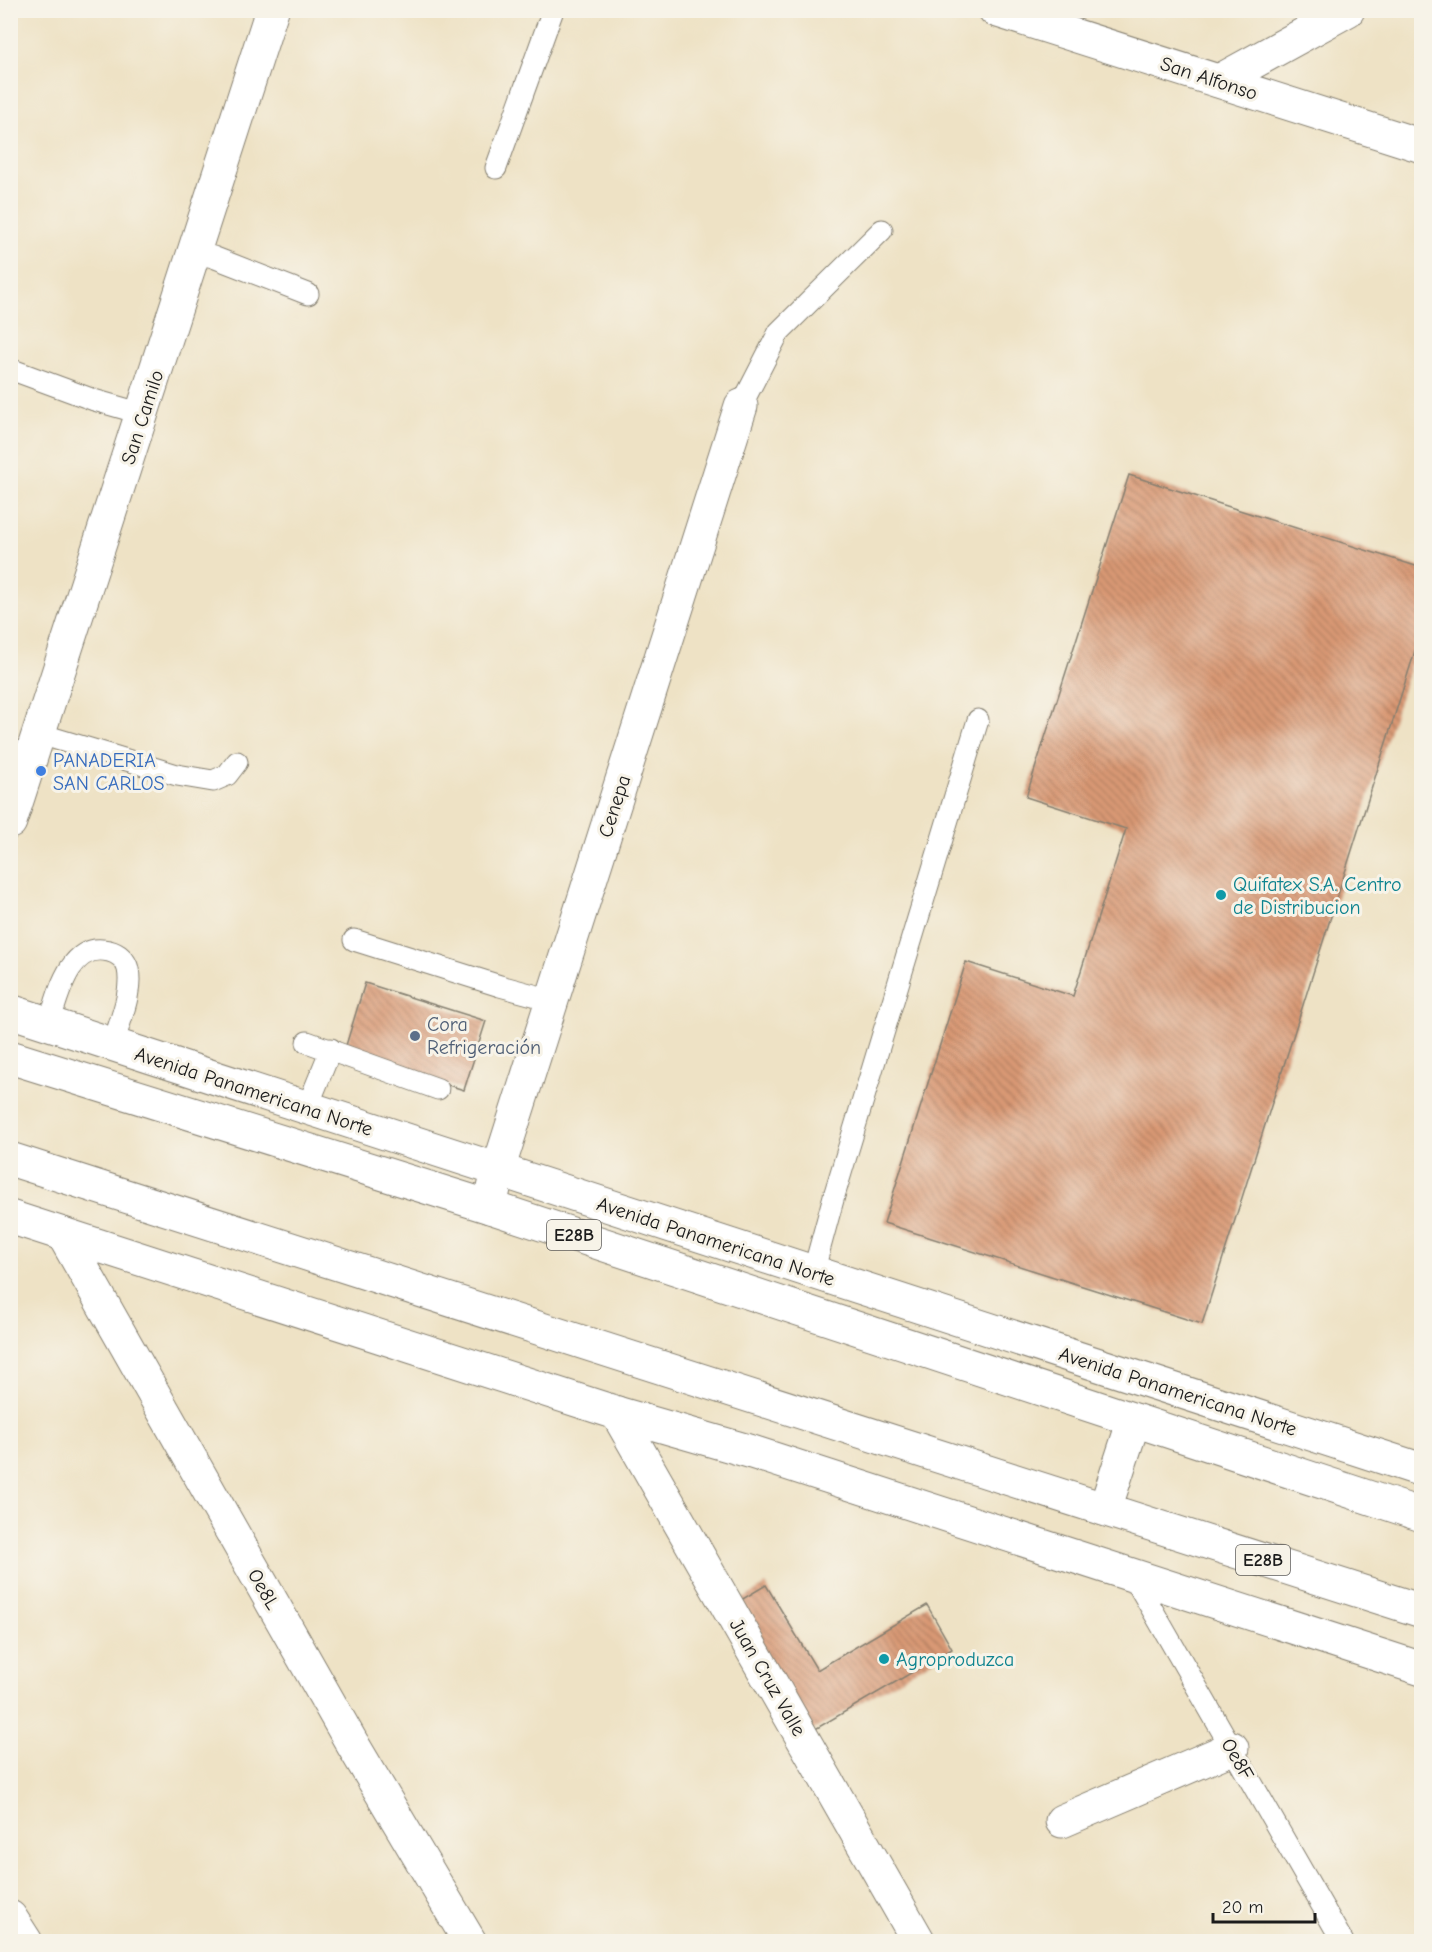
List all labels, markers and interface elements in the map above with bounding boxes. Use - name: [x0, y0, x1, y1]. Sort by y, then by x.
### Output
- street label: San Alfonso: [1157, 52, 1260, 105]
- street label: San Camilo: [116, 367, 169, 467]
- place label: PANADERIA SAN CARLOS: [53, 749, 165, 795]
- marker: PANADERIA SAN CARLOS: [34, 764, 48, 778]
- street label: Cenepa: [594, 772, 635, 840]
- place label: Quifatex S.A. Centro de Distribucion: [1233, 873, 1401, 919]
- marker: Quifatex S.A. Centro de Distribucion: [1214, 888, 1228, 902]
- place label: Cora Refrigeración: [427, 1013, 541, 1059]
- marker: Cora Refrigeración: [408, 1029, 422, 1043]
- street label: Avenida Panamericana Norte: [132, 1042, 376, 1141]
- street label: Avenida Panamericana Norte: [594, 1192, 838, 1291]
- road number: E28B: [547, 1220, 601, 1250]
- street label: Avenida Panamericana Norte: [1056, 1342, 1300, 1441]
- road number: E28B: [1236, 1545, 1290, 1575]
- street label: Oe8L: [243, 1565, 284, 1614]
- street label: Juan Cruz Valle: [725, 1614, 811, 1740]
- place label: Agroproduzca: [896, 1648, 1014, 1671]
- marker: Agroproduzca: [877, 1652, 891, 1666]
- street label: Oe8F: [1216, 1734, 1259, 1785]
- scale bar: [1213, 1886, 1315, 1924]
- text: 20 m: [1222, 1897, 1263, 1918]

